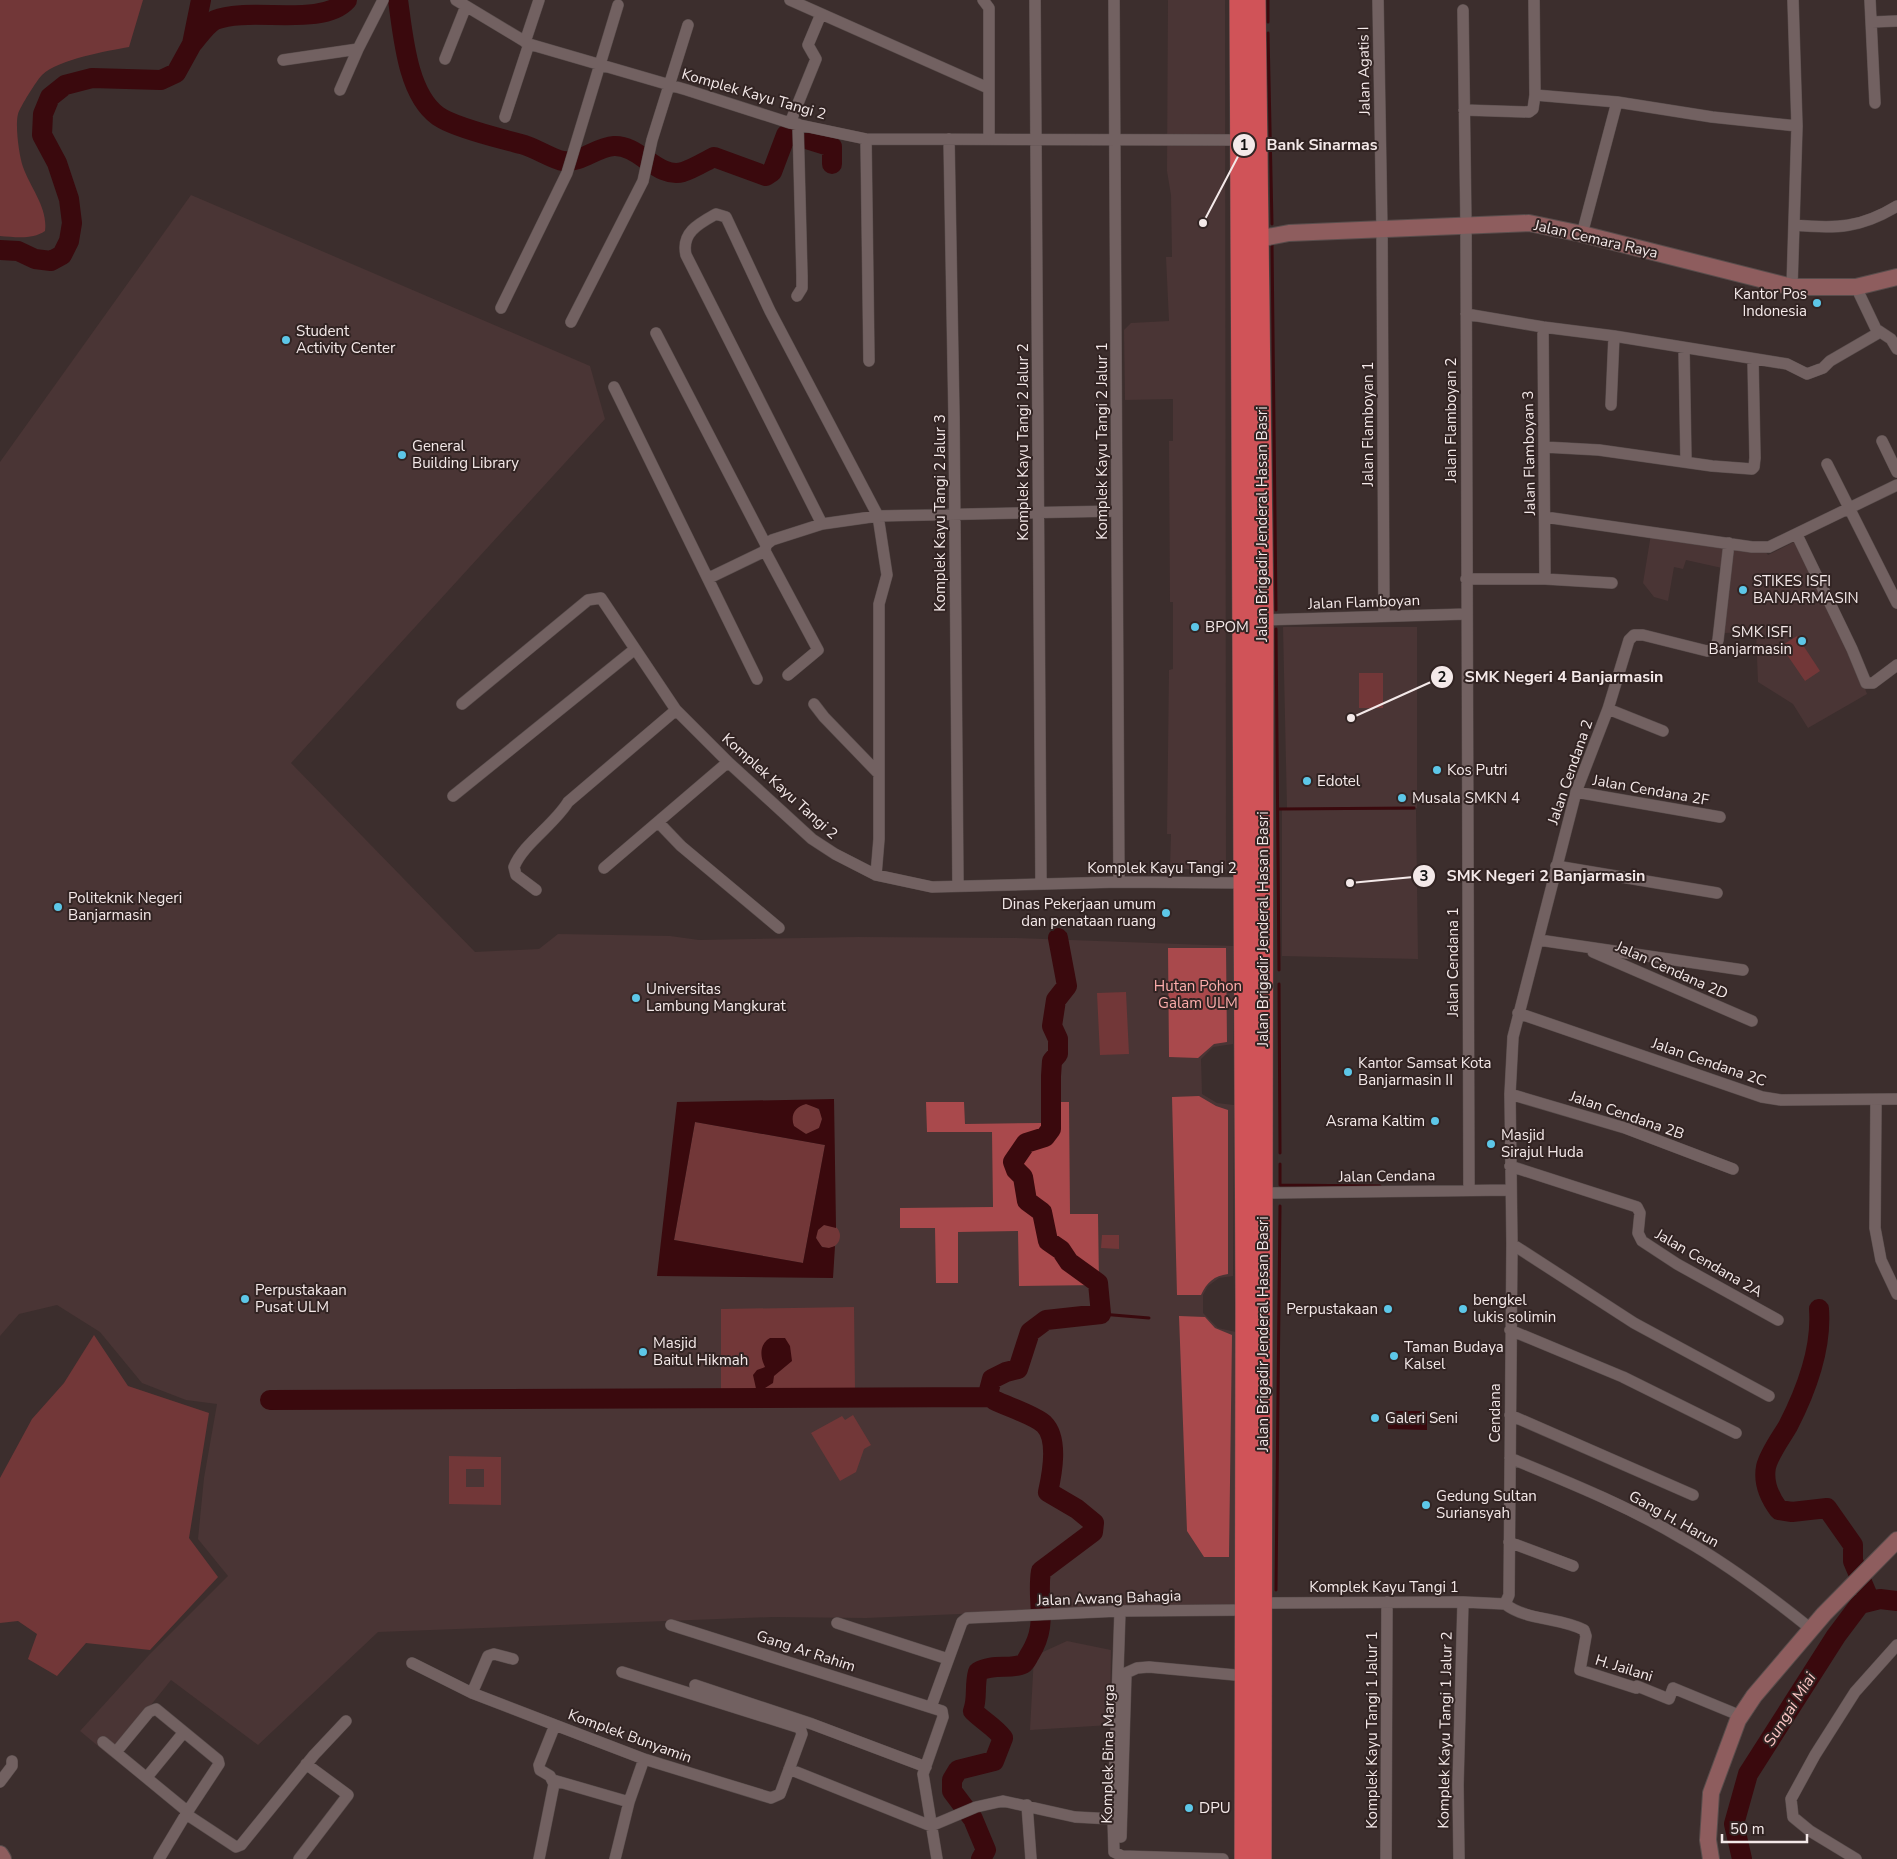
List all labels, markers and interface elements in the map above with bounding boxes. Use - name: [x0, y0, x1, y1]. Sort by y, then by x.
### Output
- street label: Jalan Agatis I: [1353, 26, 1375, 117]
- street label: Komplek Kayu Tangi 2: [679, 64, 829, 124]
- callout: Bank Sinarmas: [1231, 129, 1387, 160]
- text: Bank Sinarmas: [1266, 134, 1378, 156]
- text: 1: [1239, 135, 1249, 155]
- street label: Jalan Cemara Raya: [1531, 215, 1660, 263]
- place label: Kantor Pos Indonesia: [1734, 284, 1807, 321]
- marker: Kantor Pos Indonesia: [1811, 297, 1823, 309]
- place label: Student Activity Center: [296, 321, 396, 358]
- marker: Student Activity Center: [280, 334, 292, 346]
- street label: Komplek Kayu Tangi 2 Jalur 1: [1092, 342, 1112, 540]
- street label: Komplek Kayu Tangi 2 Jalur 2: [1013, 343, 1033, 541]
- street label: Jalan Flamboyan 2: [1441, 358, 1461, 483]
- street label: Jalan Flamboyan 1: [1358, 362, 1378, 487]
- street label: Jalan Flamboyan 3: [1518, 390, 1540, 517]
- street label: Jalan Brigadir Jenderal Hasan Basri: [1252, 406, 1272, 643]
- street label: Komplek Kayu Tangi 2 Jalur 3: [930, 414, 950, 612]
- place label: General Building Library: [412, 436, 519, 473]
- marker: General Building Library: [396, 449, 408, 461]
- place label: STIKES ISFI BANJARMASIN: [1753, 571, 1859, 608]
- marker: STIKES ISFI BANJARMASIN: [1737, 584, 1749, 596]
- street label: Jalan Flamboyan: [1307, 590, 1420, 614]
- place label: BPOM: [1205, 617, 1249, 637]
- marker: BPOM: [1189, 621, 1201, 633]
- place label: SMK ISFI Banjarmasin: [1709, 622, 1792, 659]
- marker: SMK ISFI Banjarmasin: [1796, 635, 1808, 647]
- callout: SMK Negeri 4 Banjarmasin: [1429, 661, 1673, 692]
- text: SMK Negeri 4 Banjarmasin: [1465, 666, 1663, 688]
- text: 2: [1437, 667, 1447, 687]
- street label: Jalan Cendana 2: [1542, 717, 1597, 828]
- street label: Komplek Kayu Tangi 2: [718, 729, 842, 843]
- place label: Kos Putri: [1447, 760, 1508, 780]
- marker: Kos Putri: [1431, 764, 1443, 776]
- street label: Jalan Cendana 2F: [1590, 770, 1711, 810]
- place label: Edotel: [1317, 771, 1361, 791]
- marker: Edotel: [1301, 775, 1313, 787]
- place label: Musala SMKN 4: [1412, 788, 1520, 808]
- marker: Musala SMKN 4: [1396, 792, 1408, 804]
- street label: Jalan Brigadir Jenderal Hasan Basri: [1253, 811, 1273, 1048]
- street label: Komplek Kayu Tangi 2: [1087, 858, 1237, 878]
- callout: SMK Negeri 2 Banjarmasin: [1411, 860, 1655, 891]
- text: SMK Negeri 2 Banjarmasin: [1447, 865, 1645, 887]
- text: 3: [1419, 866, 1429, 886]
- place label: Politeknik Negeri Banjarmasin: [68, 888, 182, 925]
- place label: Dinas Pekerjaan umum dan penataan ruang: [1002, 894, 1156, 931]
- marker: Politeknik Negeri Banjarmasin: [52, 901, 64, 913]
- marker: Dinas Pekerjaan umum dan penataan ruang: [1160, 907, 1172, 919]
- street label: Jalan Cendana 1: [1443, 907, 1463, 1018]
- street label: Jalan Cendana 2D: [1612, 936, 1731, 1004]
- park label: Hutan Pohon Galam ULM: [1154, 976, 1242, 1013]
- place label: Universitas Lambung Mangkurat: [646, 979, 787, 1016]
- marker: Universitas Lambung Mangkurat: [630, 992, 642, 1004]
- street label: Jalan Cendana 2C: [1648, 1033, 1769, 1091]
- place label: Kantor Samsat Kota Banjarmasin II: [1358, 1053, 1492, 1090]
- marker: Kantor Samsat Kota Banjarmasin II: [1342, 1066, 1354, 1078]
- street label: Jalan Cendana 2B: [1566, 1086, 1687, 1144]
- place label: Asrama Kaltim: [1326, 1111, 1425, 1131]
- marker: Asrama Kaltim: [1429, 1115, 1441, 1127]
- place label: Masjid Sirajul Huda: [1501, 1125, 1584, 1162]
- marker: Masjid Sirajul Huda: [1485, 1138, 1497, 1150]
- street label: Jalan Cendana: [1337, 1165, 1436, 1187]
- street label: Jalan Brigadir Jenderal Hasan Basri: [1253, 1216, 1273, 1453]
- street label: Jalan Cendana 2A: [1651, 1224, 1766, 1302]
- place label: Perpustakaan Pusat ULM: [255, 1280, 347, 1317]
- place label: bengkel lukis solimin: [1473, 1290, 1556, 1327]
- marker: Perpustakaan Pusat ULM: [239, 1293, 251, 1305]
- place label: Perpustakaan: [1286, 1299, 1378, 1319]
- marker: Perpustakaan: [1382, 1303, 1394, 1315]
- marker: bengkel lukis solimin: [1457, 1303, 1469, 1315]
- place label: Masjid Baitul Hikmah: [653, 1333, 748, 1370]
- place label: Taman Budaya Kalsel: [1404, 1337, 1504, 1374]
- marker: Masjid Baitul Hikmah: [637, 1346, 649, 1358]
- marker: Taman Budaya Kalsel: [1388, 1350, 1400, 1362]
- street label: Cendana: [1485, 1383, 1505, 1443]
- place label: Galeri Seni: [1385, 1408, 1458, 1428]
- marker: Galeri Seni: [1369, 1412, 1381, 1424]
- place label: Gedung Sultan Suriansyah: [1436, 1486, 1537, 1523]
- street label: Gang H. Harun: [1625, 1486, 1723, 1552]
- marker: Gedung Sultan Suriansyah: [1420, 1499, 1432, 1511]
- street label: Komplek Kayu Tangi 1: [1309, 1577, 1459, 1597]
- street label: Jalan Awang Bahagia: [1035, 1585, 1182, 1611]
- street label: Gang Ar Rahim: [754, 1626, 858, 1676]
- street label: Komplek Kayu Tangi 1 Jalur 1: [1362, 1631, 1382, 1829]
- street label: Komplek Kayu Tangi 1 Jalur 2: [1433, 1631, 1457, 1829]
- street label: H. Jailani: [1593, 1650, 1655, 1686]
- water label: Sungai Miai: [1758, 1668, 1821, 1751]
- street label: Komplek Bina Marga: [1097, 1684, 1119, 1824]
- street label: Komplek Bunyamin: [565, 1704, 695, 1768]
- place label: DPU: [1199, 1798, 1231, 1818]
- marker: DPU: [1183, 1802, 1195, 1814]
- scale bar: [1722, 1812, 1807, 1844]
- text: 50 m: [1730, 1819, 1765, 1839]

